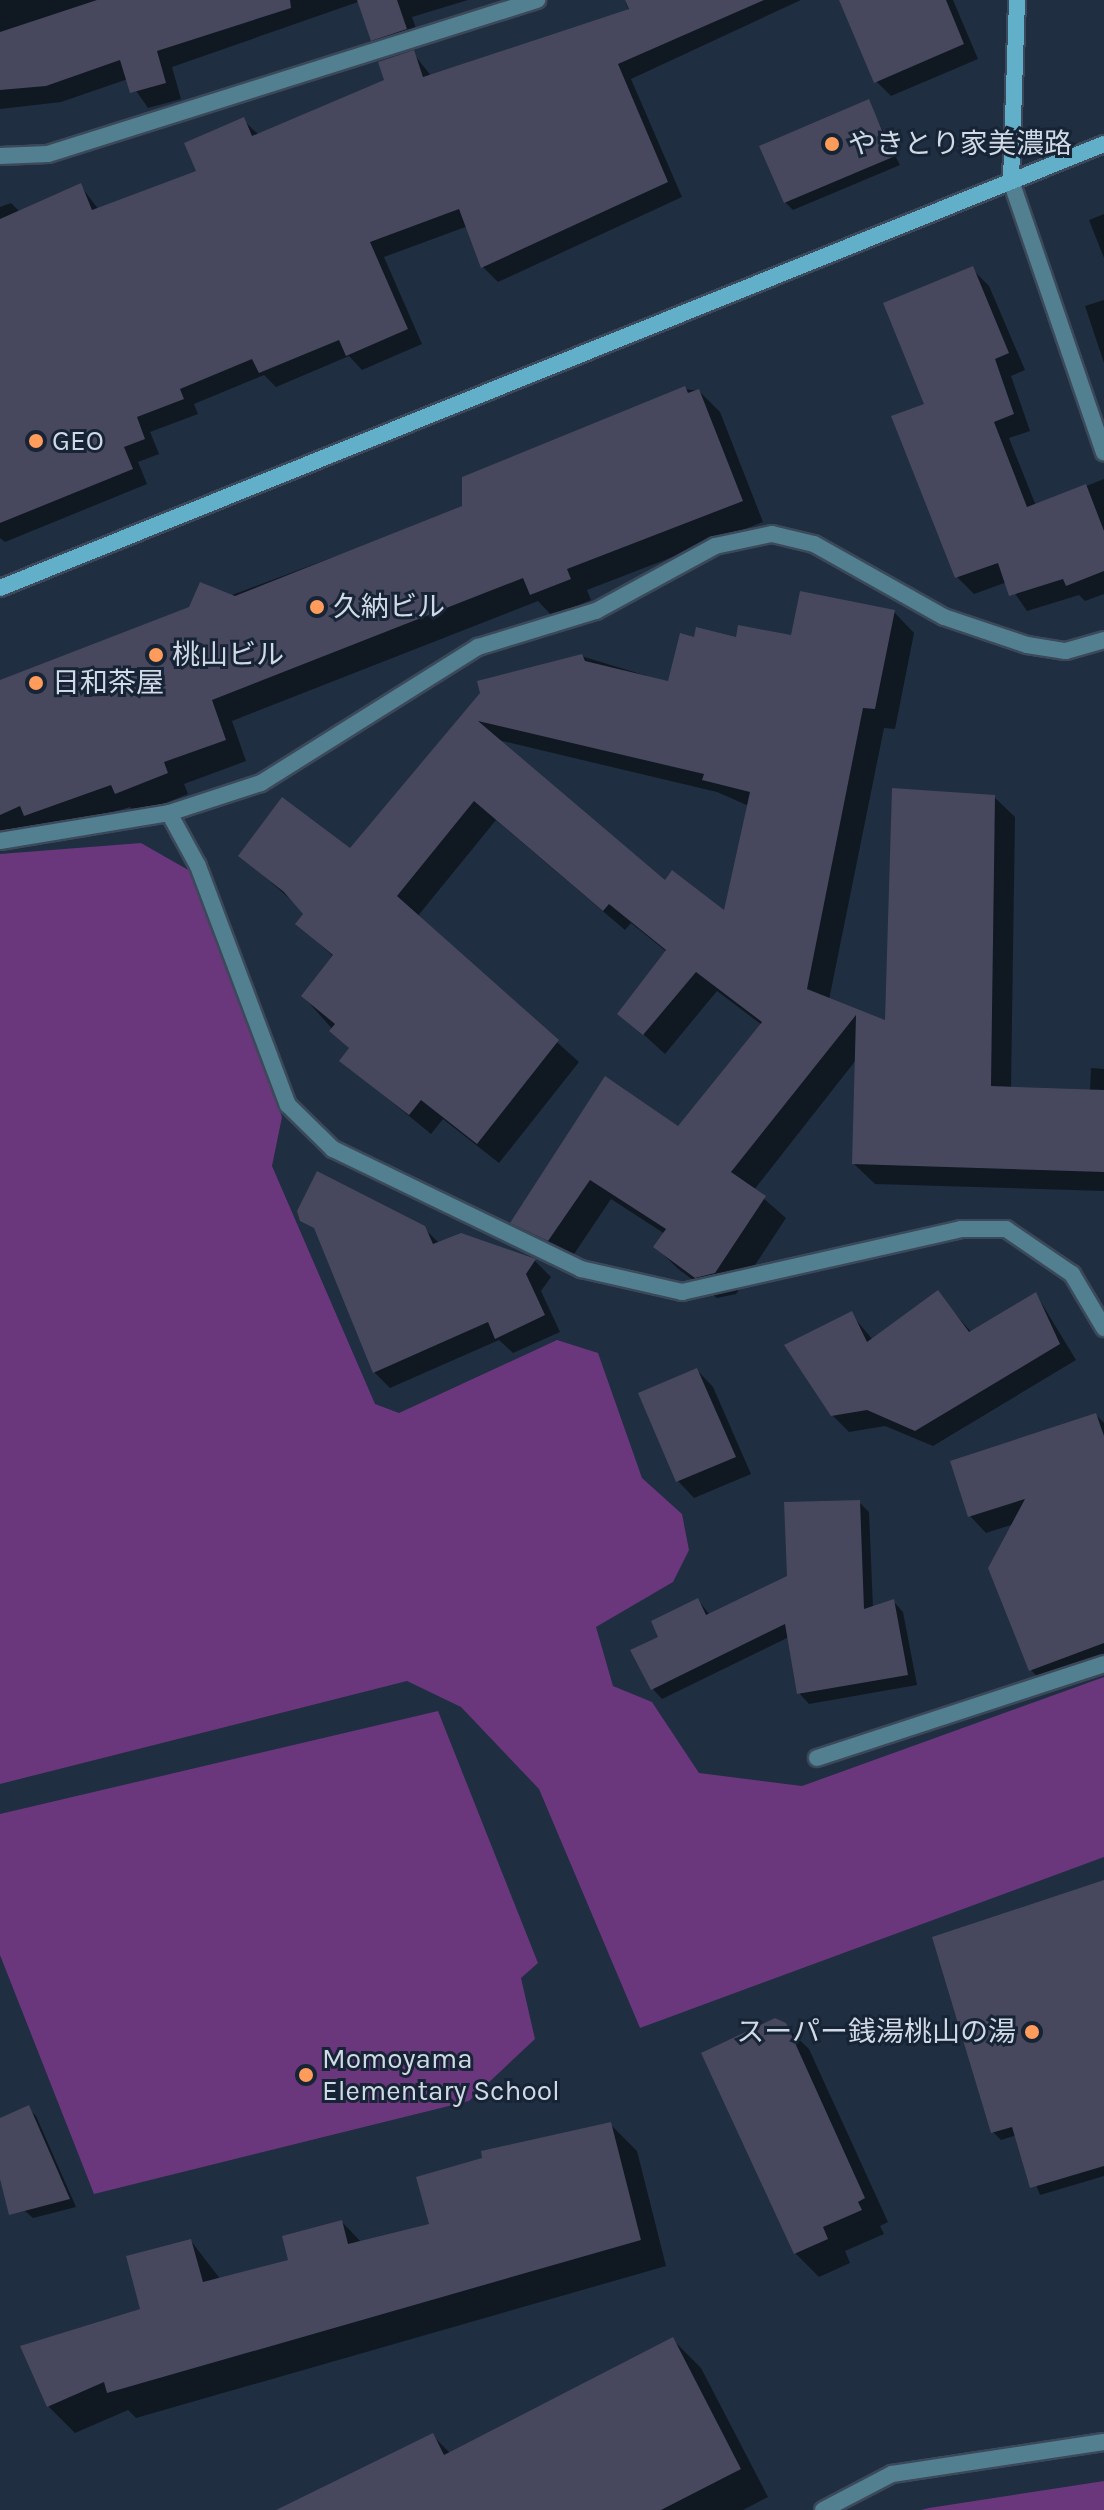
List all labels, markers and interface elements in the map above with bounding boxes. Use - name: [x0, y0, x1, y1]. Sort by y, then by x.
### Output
- place label: やきとり家美濃路: [848, 127, 1072, 161]
- marker: やきとり家美濃路: [823, 135, 841, 153]
- place label: GEO: [52, 424, 104, 458]
- marker: GEO: [27, 432, 45, 450]
- place label: 久納ビル: [333, 590, 445, 624]
- marker: 久納ビル: [308, 598, 326, 616]
- place label: 桃山ビル: [172, 638, 284, 672]
- marker: 桃山ビル: [147, 646, 165, 664]
- place label: 日和茶屋: [52, 666, 164, 700]
- marker: 日和茶屋: [27, 674, 45, 692]
- place label: スーパー銭湯桃山の湯: [736, 2015, 1016, 2049]
- marker: スーパー銭湯桃山の湯: [1023, 2023, 1041, 2041]
- place label: Momoyama Elementary School: [322, 2042, 560, 2108]
- marker: Momoyama Elementary School: [297, 2066, 315, 2084]

